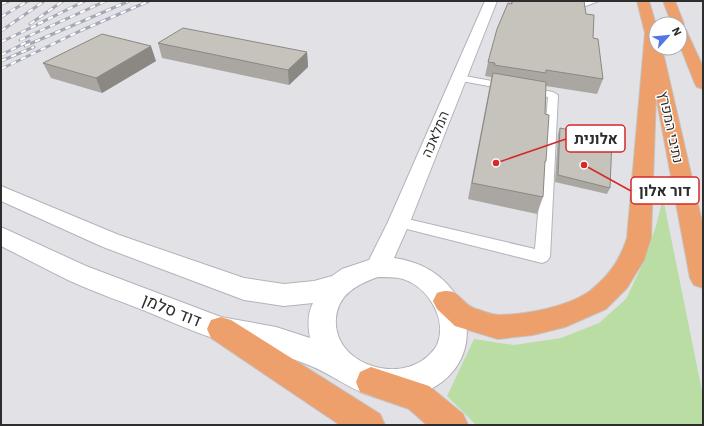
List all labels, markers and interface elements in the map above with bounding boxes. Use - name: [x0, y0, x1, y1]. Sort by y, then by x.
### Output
- north arrow: [648, 16, 688, 56]
- text: N: [669, 25, 685, 38]
- street label: נתיבי המפרץ: [655, 89, 687, 165]
- street label: המלאכה: [417, 108, 453, 160]
- callout: אלונית: [566, 125, 625, 152]
- text: אלונית: [574, 129, 618, 148]
- callout: דור אלון: [631, 177, 699, 204]
- text: דור אלון: [639, 181, 691, 200]
- street label: דוד סלמן: [139, 288, 205, 332]

